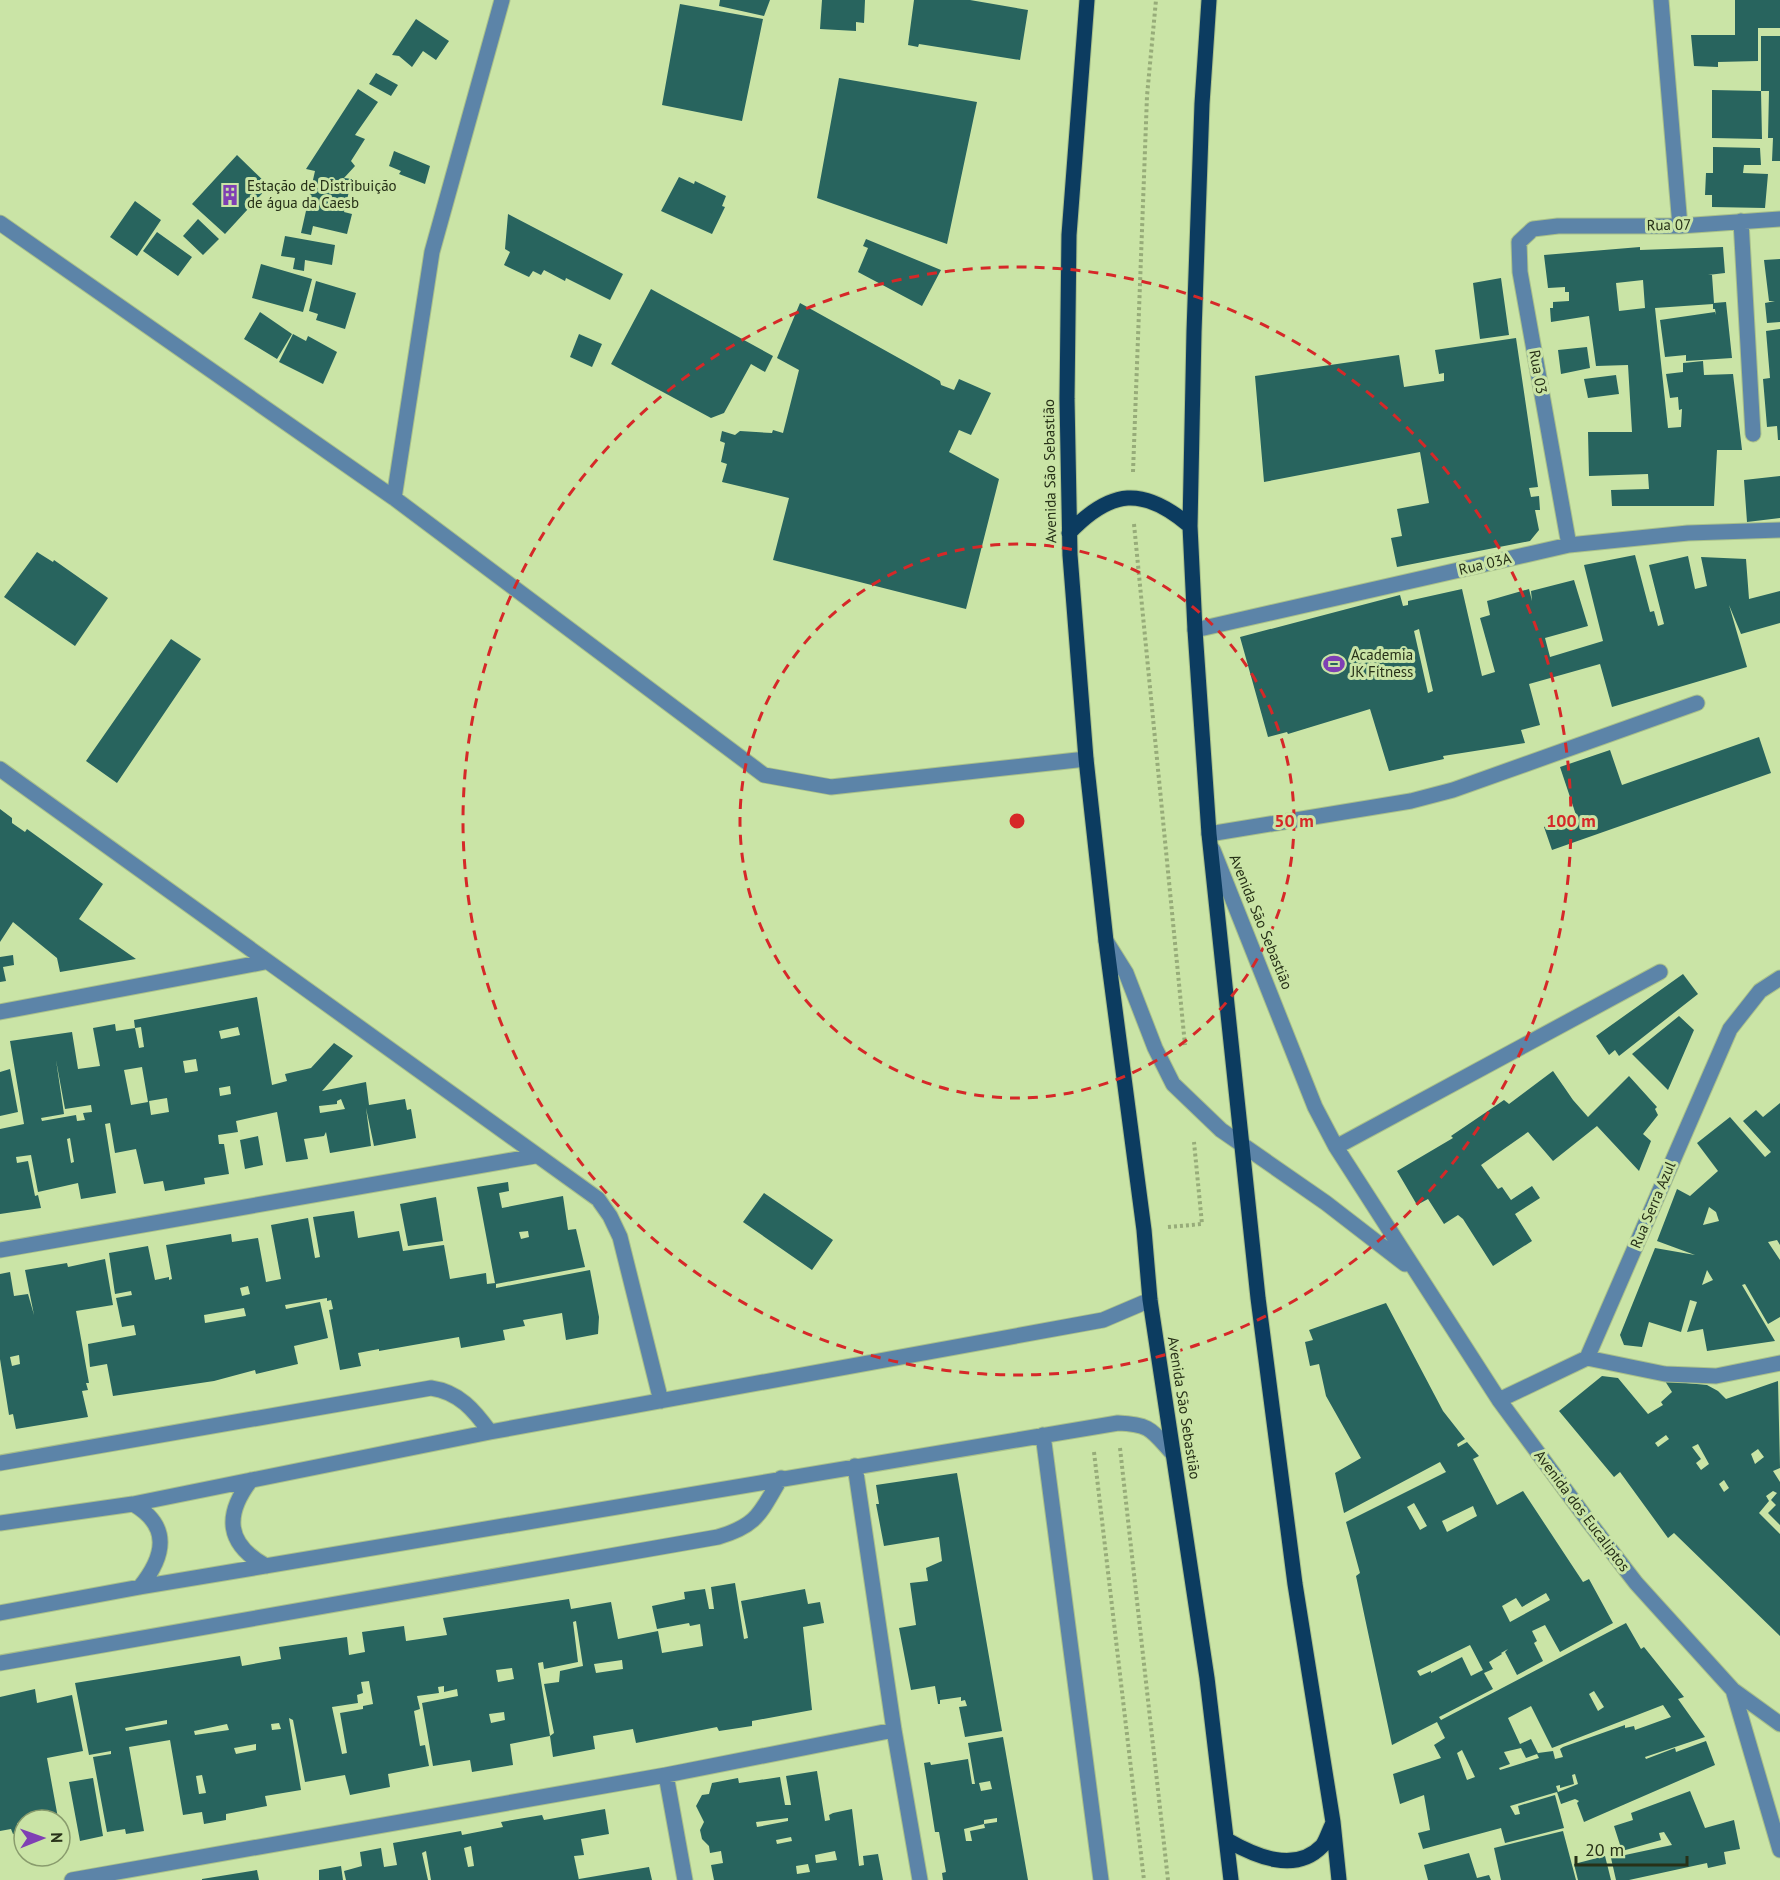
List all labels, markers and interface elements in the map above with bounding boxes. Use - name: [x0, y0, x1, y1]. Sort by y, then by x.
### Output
- place label: Estação de Distribuição de água da Caesb: [247, 176, 397, 212]
- building icon: Estação de Distribuição de água da Caesb: [218, 183, 242, 207]
- street label: Rua 07: [1647, 215, 1691, 234]
- street label: Rua 03: [1525, 348, 1552, 396]
- street label: Avenida São Sebastião: [1039, 399, 1060, 543]
- street label: Rua 03A: [1457, 548, 1513, 579]
- place label: Academia JK Fitness: [1350, 645, 1413, 681]
- sports icon: Academia JK Fitness: [1322, 652, 1346, 676]
- text: 50 m: [1274, 809, 1314, 832]
- text: 100 m: [1546, 809, 1596, 832]
- centre of rings: [1007, 811, 1027, 831]
- street label: Avenida São Sebastião: [1226, 851, 1297, 992]
- street label: Rua Serra Azul: [1626, 1158, 1680, 1251]
- street label: Avenida São Sebastião: [1164, 1335, 1205, 1481]
- street label: Avenida dos Eucaliptos: [1531, 1446, 1634, 1575]
- north arrow: [12, 1808, 72, 1868]
- scale bar: [1576, 1829, 1687, 1867]
- text: N: [47, 1832, 67, 1843]
- text: 20 m: [1585, 1838, 1624, 1861]

